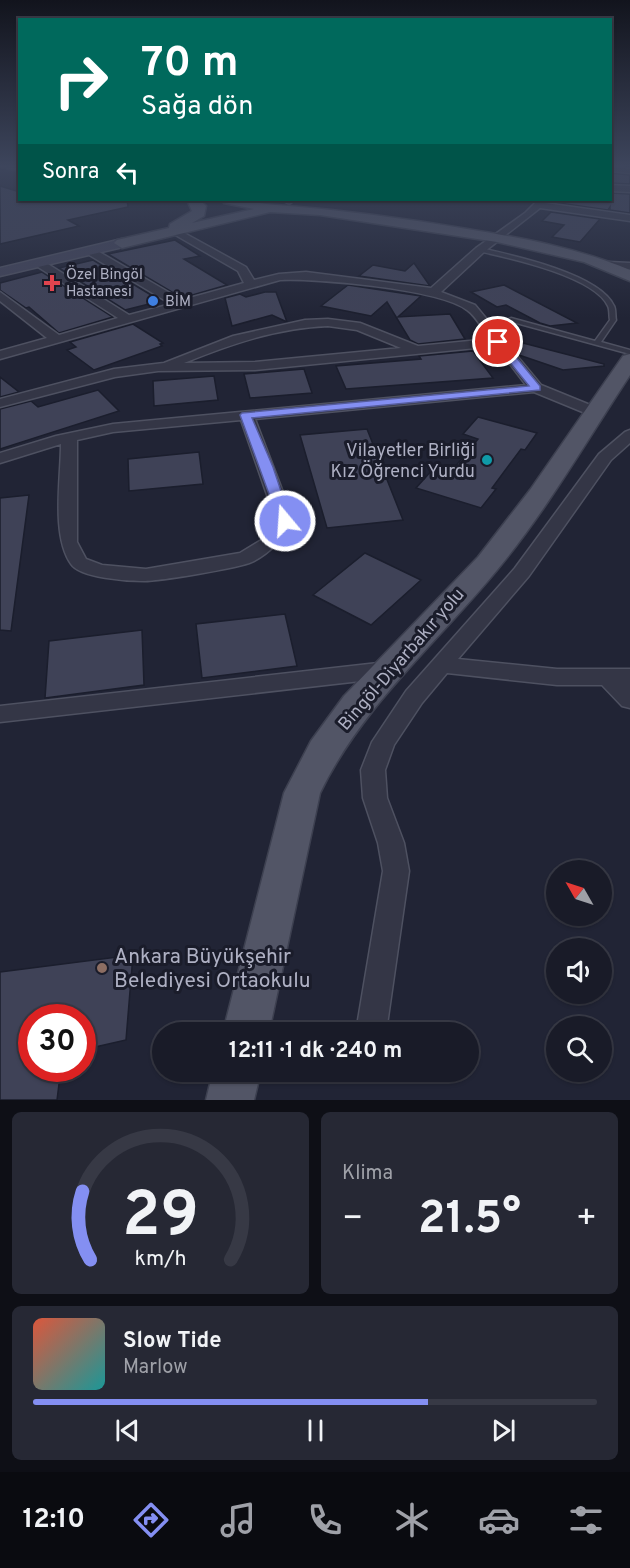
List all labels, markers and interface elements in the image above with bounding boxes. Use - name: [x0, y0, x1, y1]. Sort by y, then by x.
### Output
- text: 70 m: [141, 38, 239, 91]
- icon: right: [42, 42, 120, 120]
- text: Sağa dön: [141, 90, 253, 124]
- icon: left: [111, 156, 144, 189]
- text: Sonra: [42, 159, 99, 186]
- place label: Özel Bingöl Hastanesi: [66, 265, 143, 302]
- marker: Özel Bingöl Hastanesi: [43, 274, 61, 292]
- place label: BİM: [165, 292, 191, 312]
- marker: BİM: [146, 294, 160, 308]
- pin: [472, 316, 523, 367]
- icon: arrive: [481, 325, 514, 358]
- place label: Vilayetler Birliği Kız Öğrenci Yurdu: [330, 440, 475, 484]
- marker: Vilayetler Birliği Kız Öğrenci Yurdu: [480, 453, 494, 467]
- position arrow: [253, 489, 317, 553]
- street label: Bingöl-Diyarbakır yolu: [334, 584, 470, 736]
- north arrow: [546, 860, 612, 926]
- map controls: [546, 860, 612, 1082]
- button: sound: [546, 938, 612, 1004]
- place label: Ankara Büyükşehir Belediyesi Ortaokulu: [114, 944, 310, 995]
- marker: Ankara Büyükşehir Belediyesi Ortaokulu: [95, 961, 109, 975]
- speed limit sign: 30: [18, 1004, 96, 1082]
- button: search: [546, 1016, 612, 1082]
- text: 12:11 · 1 dk · 240 m: [229, 1038, 402, 1065]
- text: Klima: [342, 1161, 393, 1187]
- text: 29: [122, 1179, 199, 1258]
- text: 21.5°: [418, 1192, 521, 1249]
- text: −: [342, 1199, 363, 1241]
- text: +: [576, 1199, 597, 1241]
- text: km/h: [134, 1246, 187, 1273]
- text: Slow Tide: [123, 1328, 222, 1355]
- text: Marlow: [123, 1355, 187, 1381]
- icon: previous: [111, 1414, 144, 1447]
- icon: pause: [299, 1414, 332, 1447]
- icon: next: [487, 1414, 520, 1447]
- icon: directions: [130, 1499, 172, 1541]
- icon: music: [217, 1499, 259, 1541]
- icon: phone: [304, 1499, 346, 1541]
- icon: climate: [391, 1499, 433, 1541]
- icon: car: [478, 1499, 520, 1541]
- icon: filters: [565, 1499, 607, 1541]
- text: 12:10: [23, 1503, 85, 1537]

